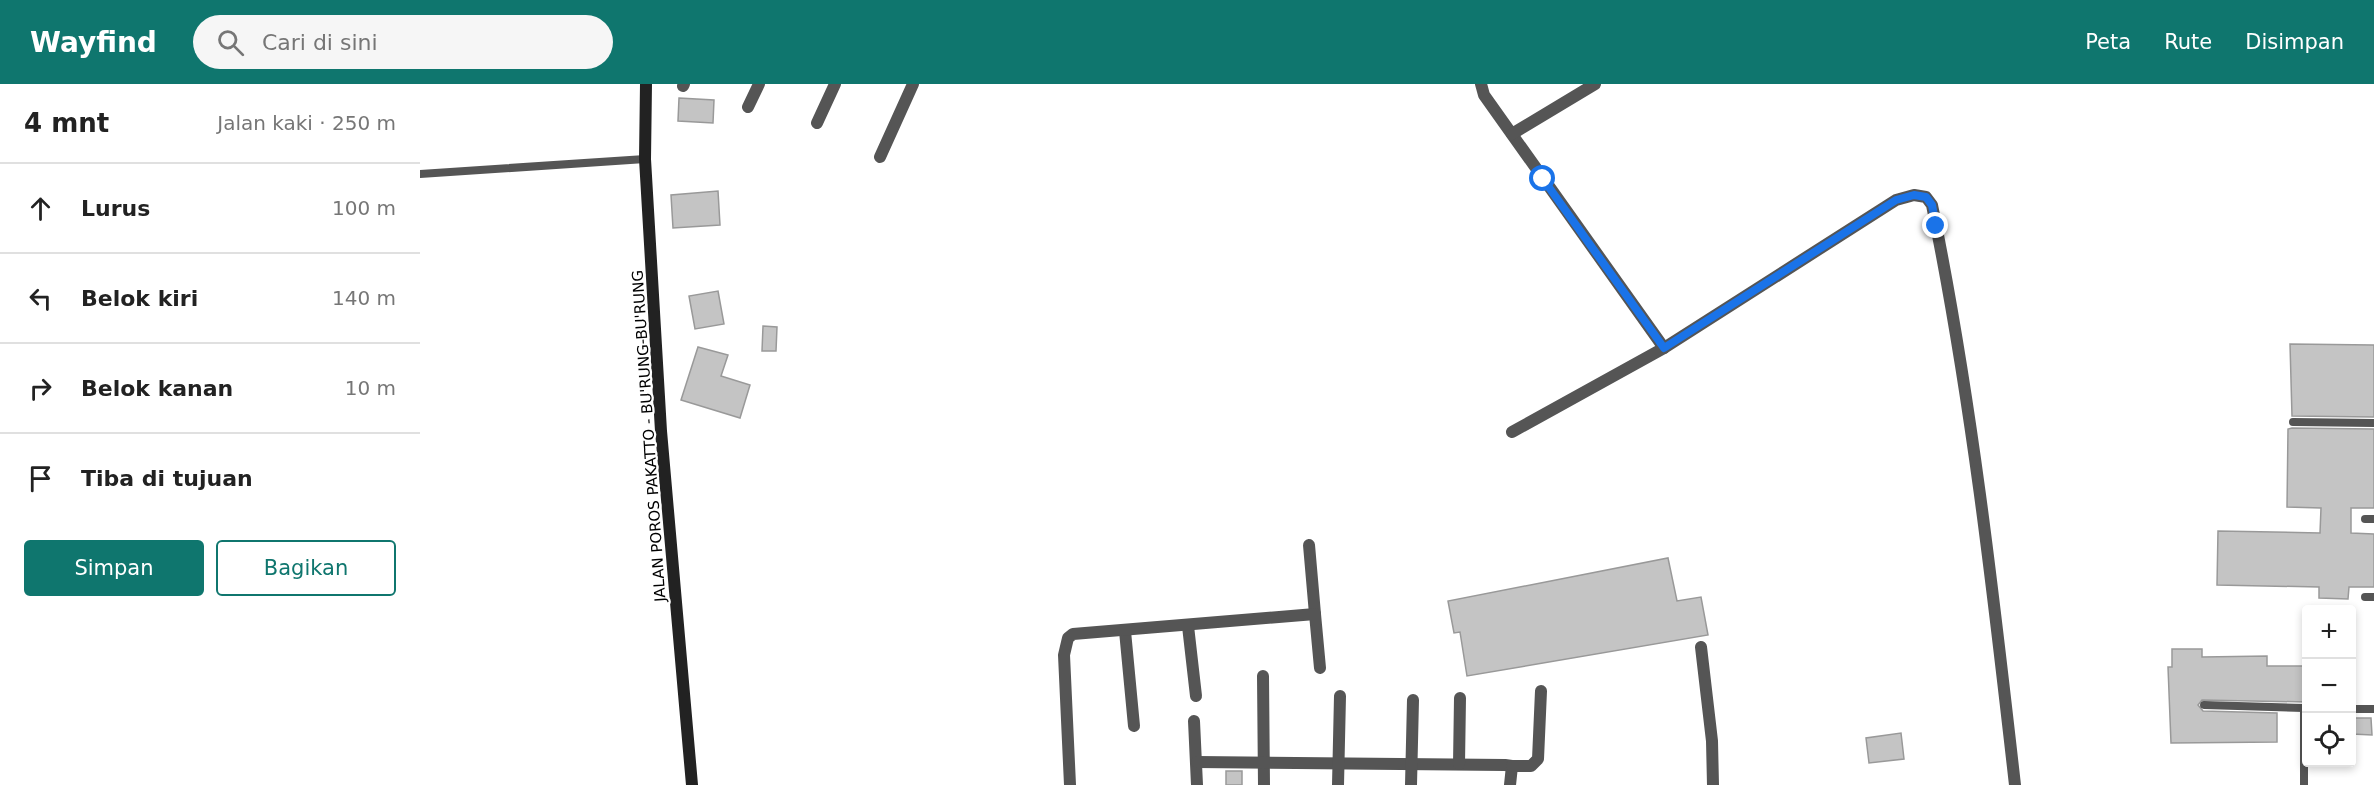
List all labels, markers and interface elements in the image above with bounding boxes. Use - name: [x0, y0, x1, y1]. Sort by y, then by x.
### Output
- search box: [193, 15, 613, 69]
- text: Wayfind: [30, 26, 157, 59]
- icon: search: [214, 26, 247, 59]
- text: Cari di sini: [262, 30, 378, 55]
- text: Peta: [2085, 30, 2131, 54]
- text: Rute: [2164, 30, 2212, 54]
- text: Disimpan: [2245, 30, 2344, 54]
- text: 4 mnt: [24, 108, 109, 138]
- text: Jalan kaki · 250 m: [217, 111, 396, 135]
- route start: [1529, 165, 1555, 191]
- icon: ahead: [24, 192, 57, 225]
- text: Lurus: [81, 196, 150, 221]
- text: 100 m: [332, 196, 396, 220]
- route end: [1922, 212, 1948, 238]
- street label: JALAN POROS PAKATTO - BU'RUNG-BU'RUNG: [628, 269, 670, 604]
- icon: left: [24, 282, 57, 315]
- text: Belok kiri: [81, 286, 198, 311]
- text: 140 m: [332, 286, 396, 310]
- icon: right: [24, 372, 57, 405]
- text: Belok kanan: [81, 376, 233, 401]
- text: 10 m: [345, 376, 396, 400]
- icon: arrive: [24, 462, 57, 495]
- text: Tiba di tujuan: [81, 466, 253, 491]
- button: Simpan: [24, 540, 204, 596]
- button: Bagikan: [216, 540, 396, 596]
- map controls: [2302, 605, 2356, 767]
- button: +: [2302, 605, 2356, 659]
- button: −: [2302, 659, 2356, 713]
- button: locate: [2302, 713, 2356, 767]

